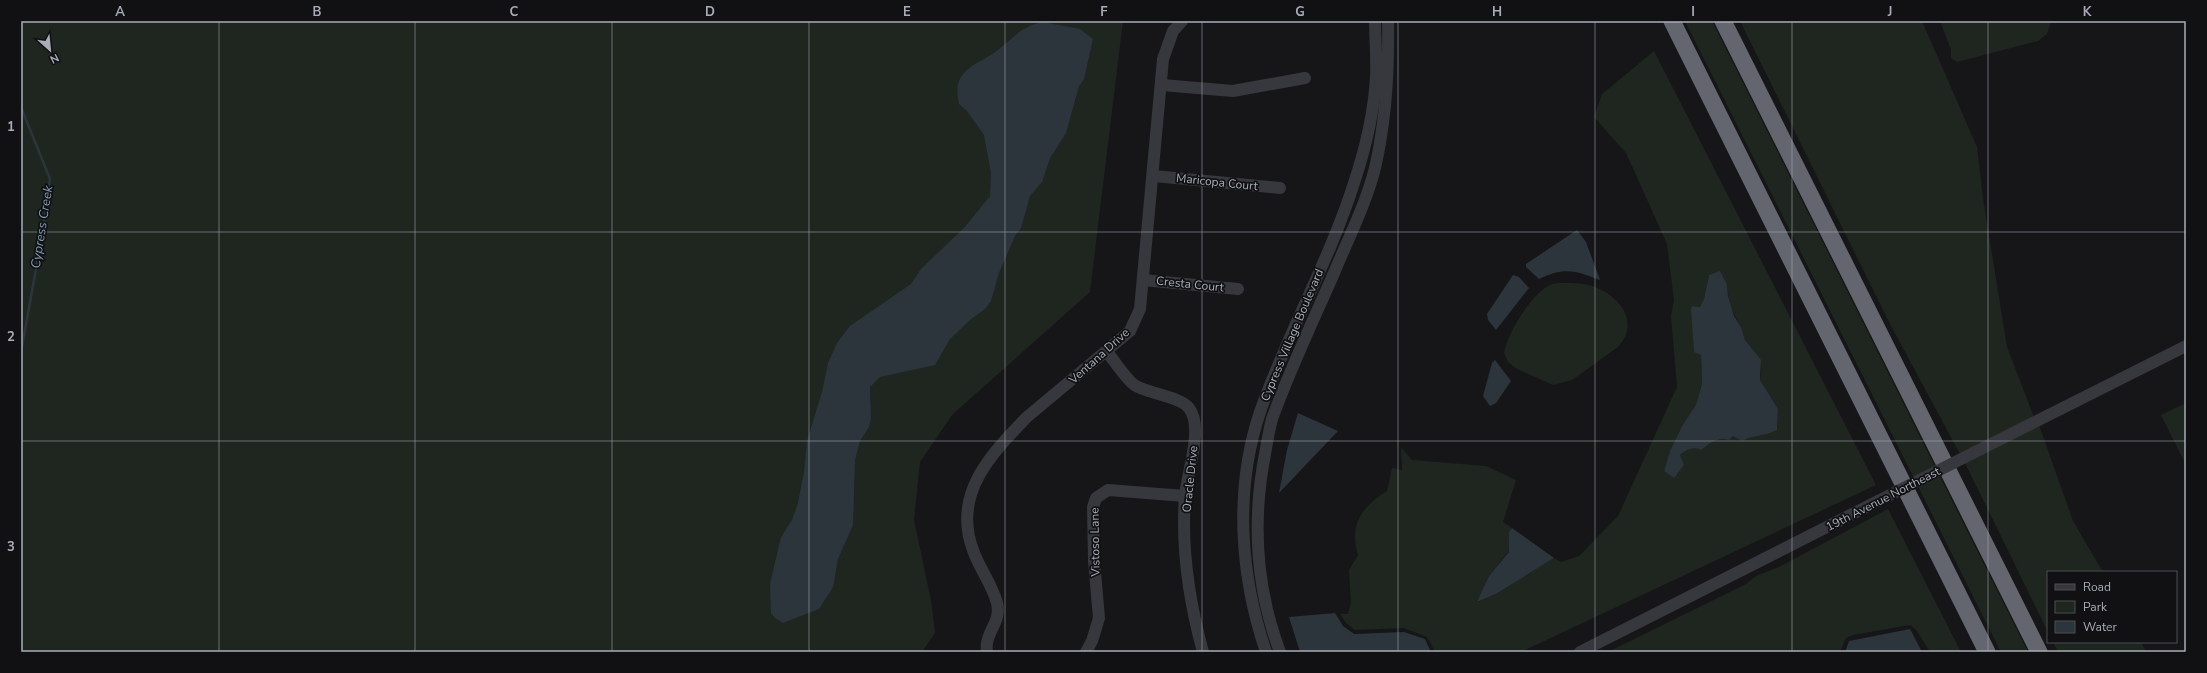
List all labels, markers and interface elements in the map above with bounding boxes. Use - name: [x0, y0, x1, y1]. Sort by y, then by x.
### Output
- text: A: [115, 3, 125, 21]
- text: B: [313, 3, 322, 21]
- text: C: [510, 3, 519, 21]
- text: D: [705, 3, 715, 21]
- text: E: [903, 3, 911, 21]
- text: F: [1100, 3, 1108, 21]
- text: G: [1295, 3, 1305, 21]
- text: H: [1492, 3, 1502, 21]
- text: I: [1691, 3, 1695, 21]
- text: J: [1887, 3, 1892, 21]
- text: K: [2083, 3, 2092, 21]
- north arrow: [30, 30, 70, 70]
- text: N: [47, 50, 61, 67]
- text: 1: [7, 118, 15, 136]
- street label: Maricopa Court: [1175, 170, 1259, 194]
- water label: Cypress Creek: [27, 184, 58, 270]
- street label: Cypress Village Boulevard: [1257, 266, 1327, 404]
- street label: Cresta Court: [1155, 272, 1225, 296]
- street label: Ventana Drive: [1065, 325, 1133, 388]
- text: 2: [7, 328, 15, 346]
- street label: Oracle Drive: [1179, 445, 1201, 513]
- street label: 19th Avenue Northeast: [1823, 463, 1944, 535]
- street label: Vistoso Lane: [1086, 507, 1104, 578]
- text: 3: [7, 538, 15, 556]
- legend: [2047, 571, 2177, 643]
- text: Road: [2083, 579, 2111, 595]
- text: Park: [2083, 599, 2108, 615]
- text: Water: [2083, 619, 2117, 635]

